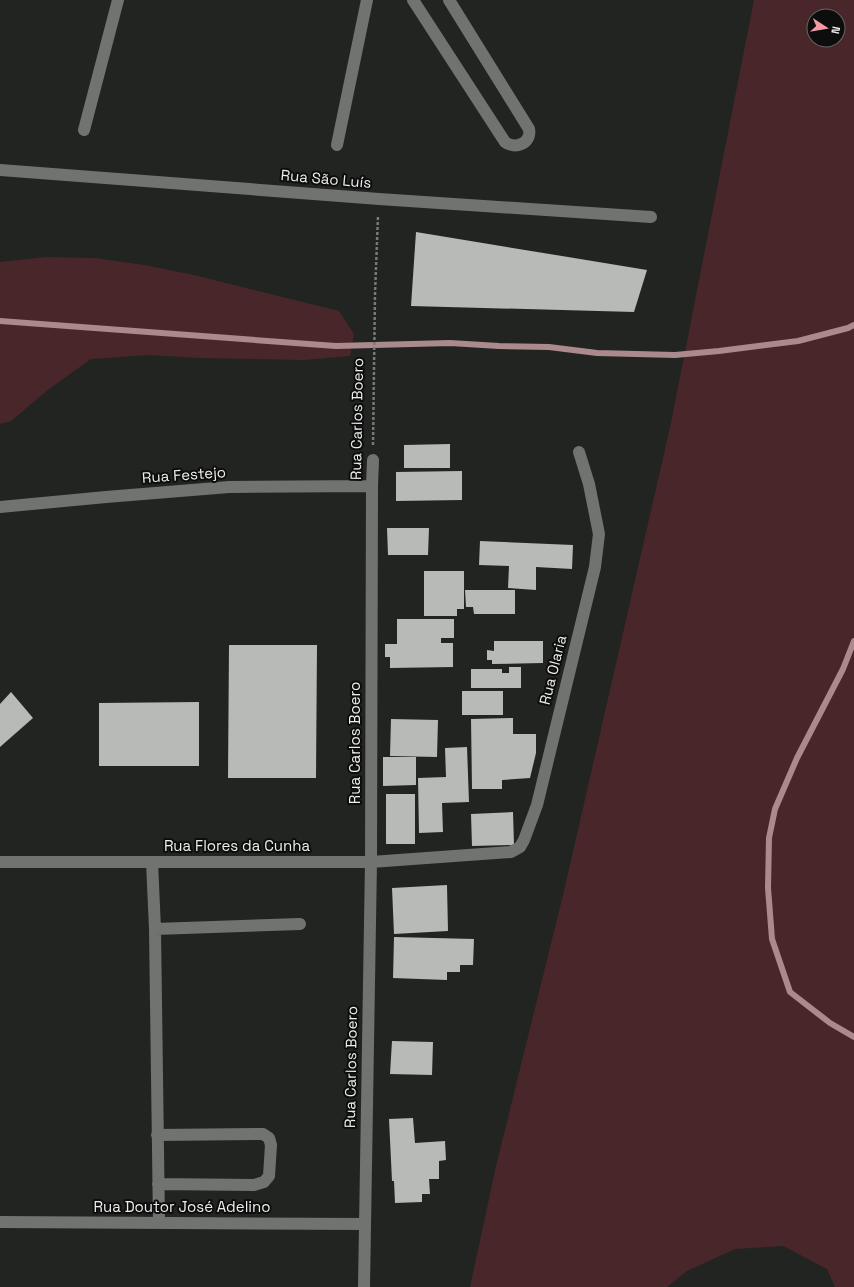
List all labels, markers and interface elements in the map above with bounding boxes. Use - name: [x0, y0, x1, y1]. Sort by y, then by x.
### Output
- north arrow: [806, 8, 846, 48]
- text: N: [828, 25, 843, 35]
- street label: Rua São Luís: [280, 165, 372, 192]
- street label: Rua Carlos Boero: [346, 358, 367, 480]
- street label: Rua Festejo: [141, 462, 227, 487]
- street label: Rua Olaria: [535, 633, 570, 707]
- street label: Rua Carlos Boero: [345, 682, 364, 804]
- street label: Rua Flores da Cunha: [164, 836, 310, 855]
- street label: Rua Carlos Boero: [340, 1006, 361, 1128]
- street label: Rua Doutor José Adelino: [94, 1197, 270, 1216]

